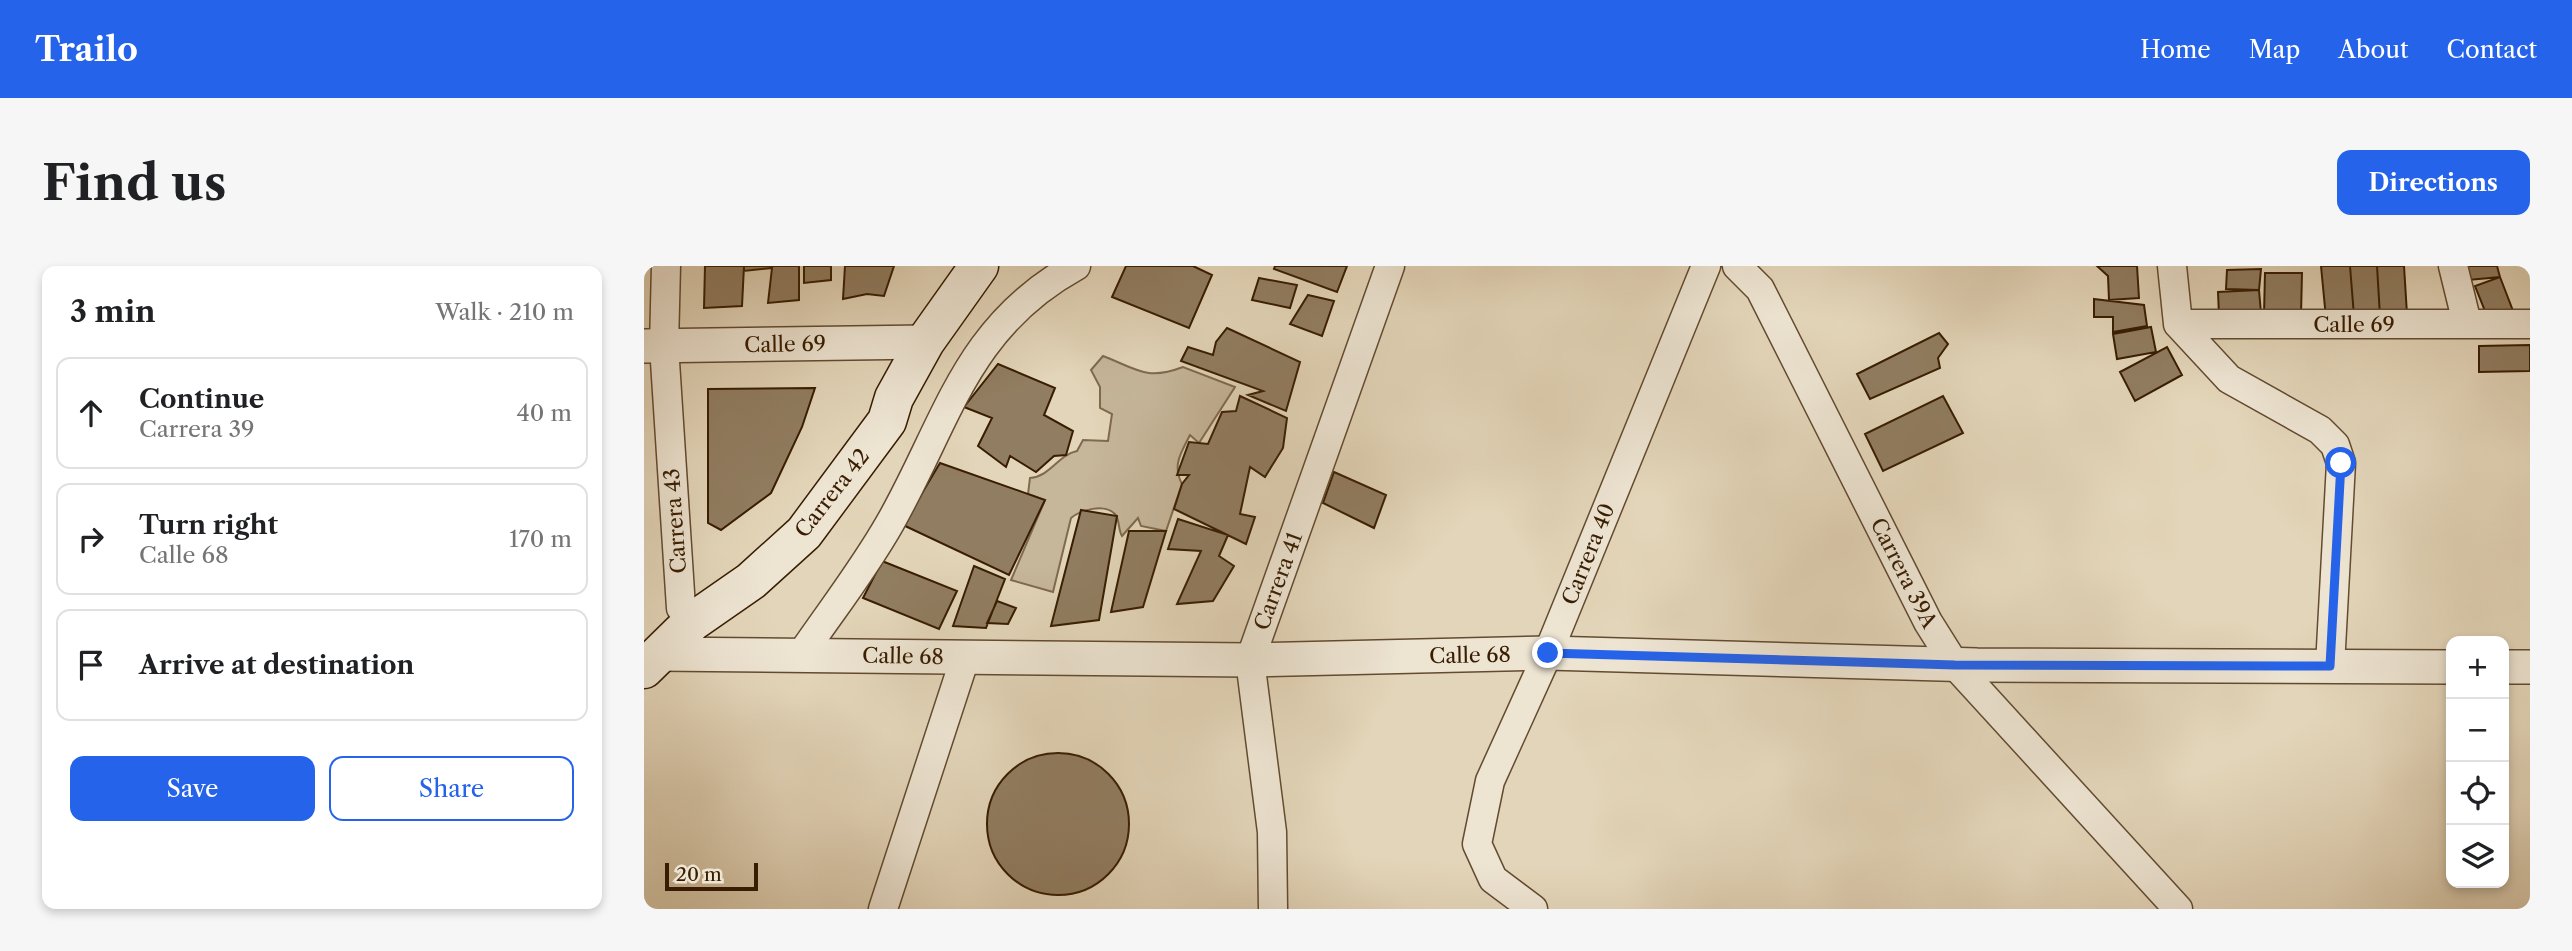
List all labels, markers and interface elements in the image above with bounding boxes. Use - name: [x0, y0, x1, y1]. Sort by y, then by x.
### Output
- text: Trailo: [35, 29, 138, 70]
- text: Home: [2140, 35, 2211, 64]
- text: Map: [2249, 35, 2300, 64]
- text: About: [2338, 35, 2409, 64]
- text: Contact: [2447, 35, 2537, 64]
- button: Directions: [2337, 150, 2530, 215]
- text: Find us: [42, 152, 226, 213]
- text: 3 min: [70, 293, 156, 330]
- text: Walk · 210 m: [435, 298, 574, 326]
- street label: Calle 69: [2313, 312, 2395, 337]
- street label: Calle 69: [744, 331, 826, 357]
- text: Continue: [139, 383, 264, 415]
- icon: ahead: [72, 394, 110, 432]
- text: 40 m: [517, 399, 572, 427]
- text: Carrera 39: [139, 415, 255, 443]
- street label: Carrera 42: [790, 444, 874, 542]
- route start: [2325, 447, 2356, 478]
- street label: Carrera 43: [659, 468, 691, 574]
- street label: Carrera 40: [1556, 500, 1620, 608]
- text: Turn right: [139, 509, 278, 541]
- street label: Carrera 39A: [1866, 514, 1943, 633]
- icon: right: [72, 520, 110, 558]
- text: 170 m: [509, 525, 572, 553]
- street label: Carrera 41: [1249, 528, 1307, 633]
- text: Calle 68: [139, 541, 229, 569]
- map controls: [2446, 636, 2509, 888]
- button: +: [2446, 636, 2509, 699]
- route end: [1532, 637, 1563, 668]
- street label: Calle 68: [1429, 642, 1511, 668]
- street label: Calle 68: [862, 643, 944, 669]
- icon: arrive: [72, 646, 110, 684]
- text: Arrive at destination: [139, 649, 414, 681]
- button: −: [2446, 699, 2509, 762]
- button: Save: [70, 756, 315, 821]
- button: Share: [329, 756, 574, 821]
- button: locate: [2446, 762, 2509, 825]
- button: layers: [2446, 825, 2509, 888]
- scale bar: [665, 860, 758, 892]
- text: 20 m: [676, 863, 722, 886]

